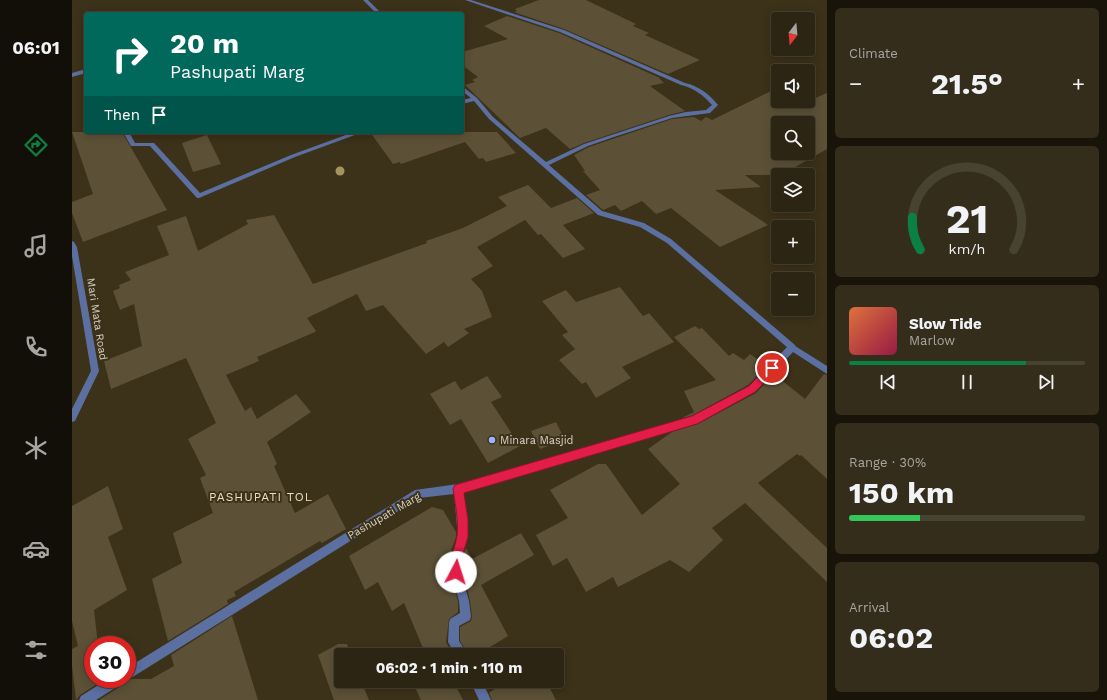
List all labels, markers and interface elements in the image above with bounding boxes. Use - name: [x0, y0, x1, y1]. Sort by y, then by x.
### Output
- north arrow: [771, 12, 815, 56]
- map controls: [771, 12, 815, 316]
- text: 20 m: [170, 27, 239, 60]
- icon: right: [104, 28, 156, 80]
- text: 06:01: [12, 37, 60, 58]
- text: Climate: [849, 46, 898, 61]
- text: Pashupati Marg: [170, 61, 304, 82]
- button: sound: [771, 64, 815, 108]
- text: 21.5°: [931, 66, 1003, 101]
- text: −: [849, 71, 862, 96]
- text: +: [1072, 71, 1085, 96]
- icon: arrive: [148, 104, 170, 126]
- text: Then: [104, 106, 140, 124]
- button: search: [771, 116, 815, 160]
- icon: directions: [22, 131, 50, 159]
- button: layers: [771, 168, 815, 212]
- text: 21: [946, 193, 988, 242]
- button: +: [771, 220, 815, 264]
- icon: music: [22, 232, 50, 260]
- text: km/h: [949, 240, 985, 256]
- button: −: [771, 272, 815, 316]
- street label: Mari Mata Road: [84, 277, 110, 361]
- text: Slow Tide: [909, 315, 982, 333]
- icon: phone: [22, 333, 50, 361]
- text: Marlow: [909, 333, 955, 348]
- pin: [755, 351, 789, 385]
- icon: arrive: [761, 357, 783, 379]
- icon: previous: [877, 371, 899, 393]
- icon: pause: [956, 371, 978, 393]
- icon: next: [1035, 371, 1057, 393]
- icon: climate: [22, 434, 50, 462]
- place label: Minara Masjid: [500, 434, 574, 447]
- marker: Minara Masjid: [487, 435, 497, 445]
- text: Range · 30%: [849, 455, 926, 470]
- text: 150 km: [849, 475, 954, 510]
- district label: PASHUPATI TOL: [209, 490, 313, 504]
- street label: Pashupati Marg: [345, 490, 423, 542]
- icon: car: [22, 535, 50, 563]
- position arrow: [435, 551, 477, 593]
- text: Arrival: [849, 600, 890, 615]
- text: 06:02: [849, 620, 933, 655]
- icon: filters: [22, 636, 50, 664]
- speed limit sign: 30: [84, 636, 136, 688]
- text: 06:02 · 1 min · 110 m: [376, 659, 522, 677]

